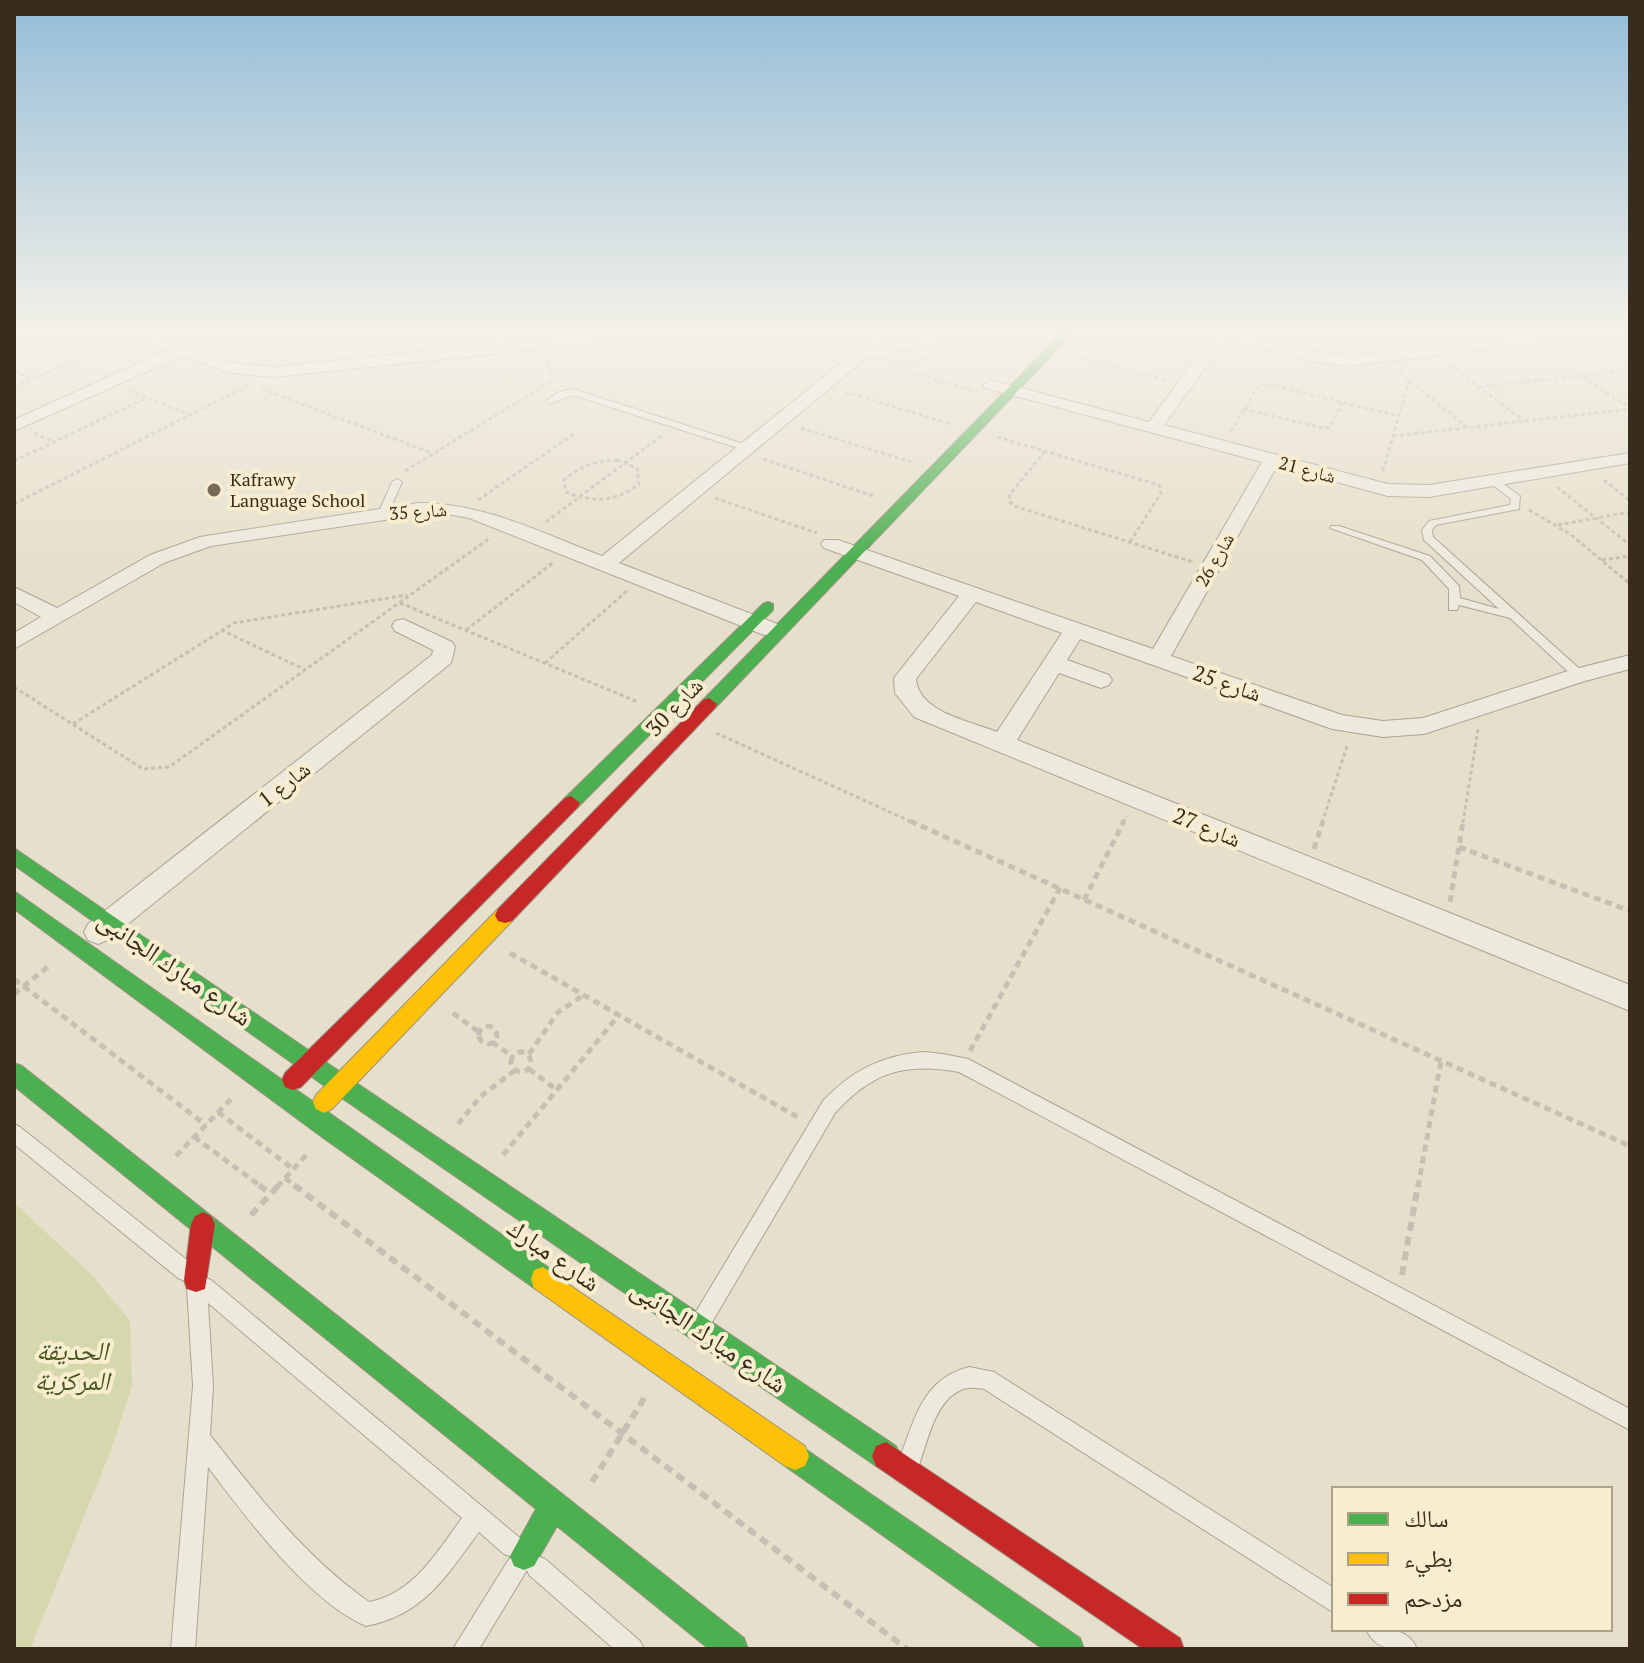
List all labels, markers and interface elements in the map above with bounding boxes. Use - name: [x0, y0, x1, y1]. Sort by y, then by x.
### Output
- street label: شارع 21: [1276, 450, 1338, 488]
- place label: Kafrawy Language School: [230, 467, 365, 512]
- marker: Kafrawy Language School: [205, 481, 223, 499]
- street label: شارع 35: [388, 497, 448, 525]
- street label: شارع 26: [1189, 528, 1239, 591]
- street label: شارع 25: [1189, 657, 1265, 708]
- street label: شارع 30: [639, 671, 709, 742]
- street label: شارع 1: [252, 754, 316, 813]
- street label: شارع 27: [1169, 800, 1245, 853]
- street label: شارع مبارك الجانبى: [92, 901, 259, 1033]
- street label: شارع مبارك: [501, 1210, 608, 1299]
- street label: شارع مبارك الجانبى: [625, 1271, 794, 1400]
- park label: الحديقة المركزية: [35, 1333, 112, 1397]
- legend: [1332, 1487, 1612, 1631]
- text: سالك: [1404, 1502, 1449, 1534]
- text: بطيء: [1404, 1542, 1453, 1578]
- text: مزدحم: [1404, 1582, 1463, 1615]

